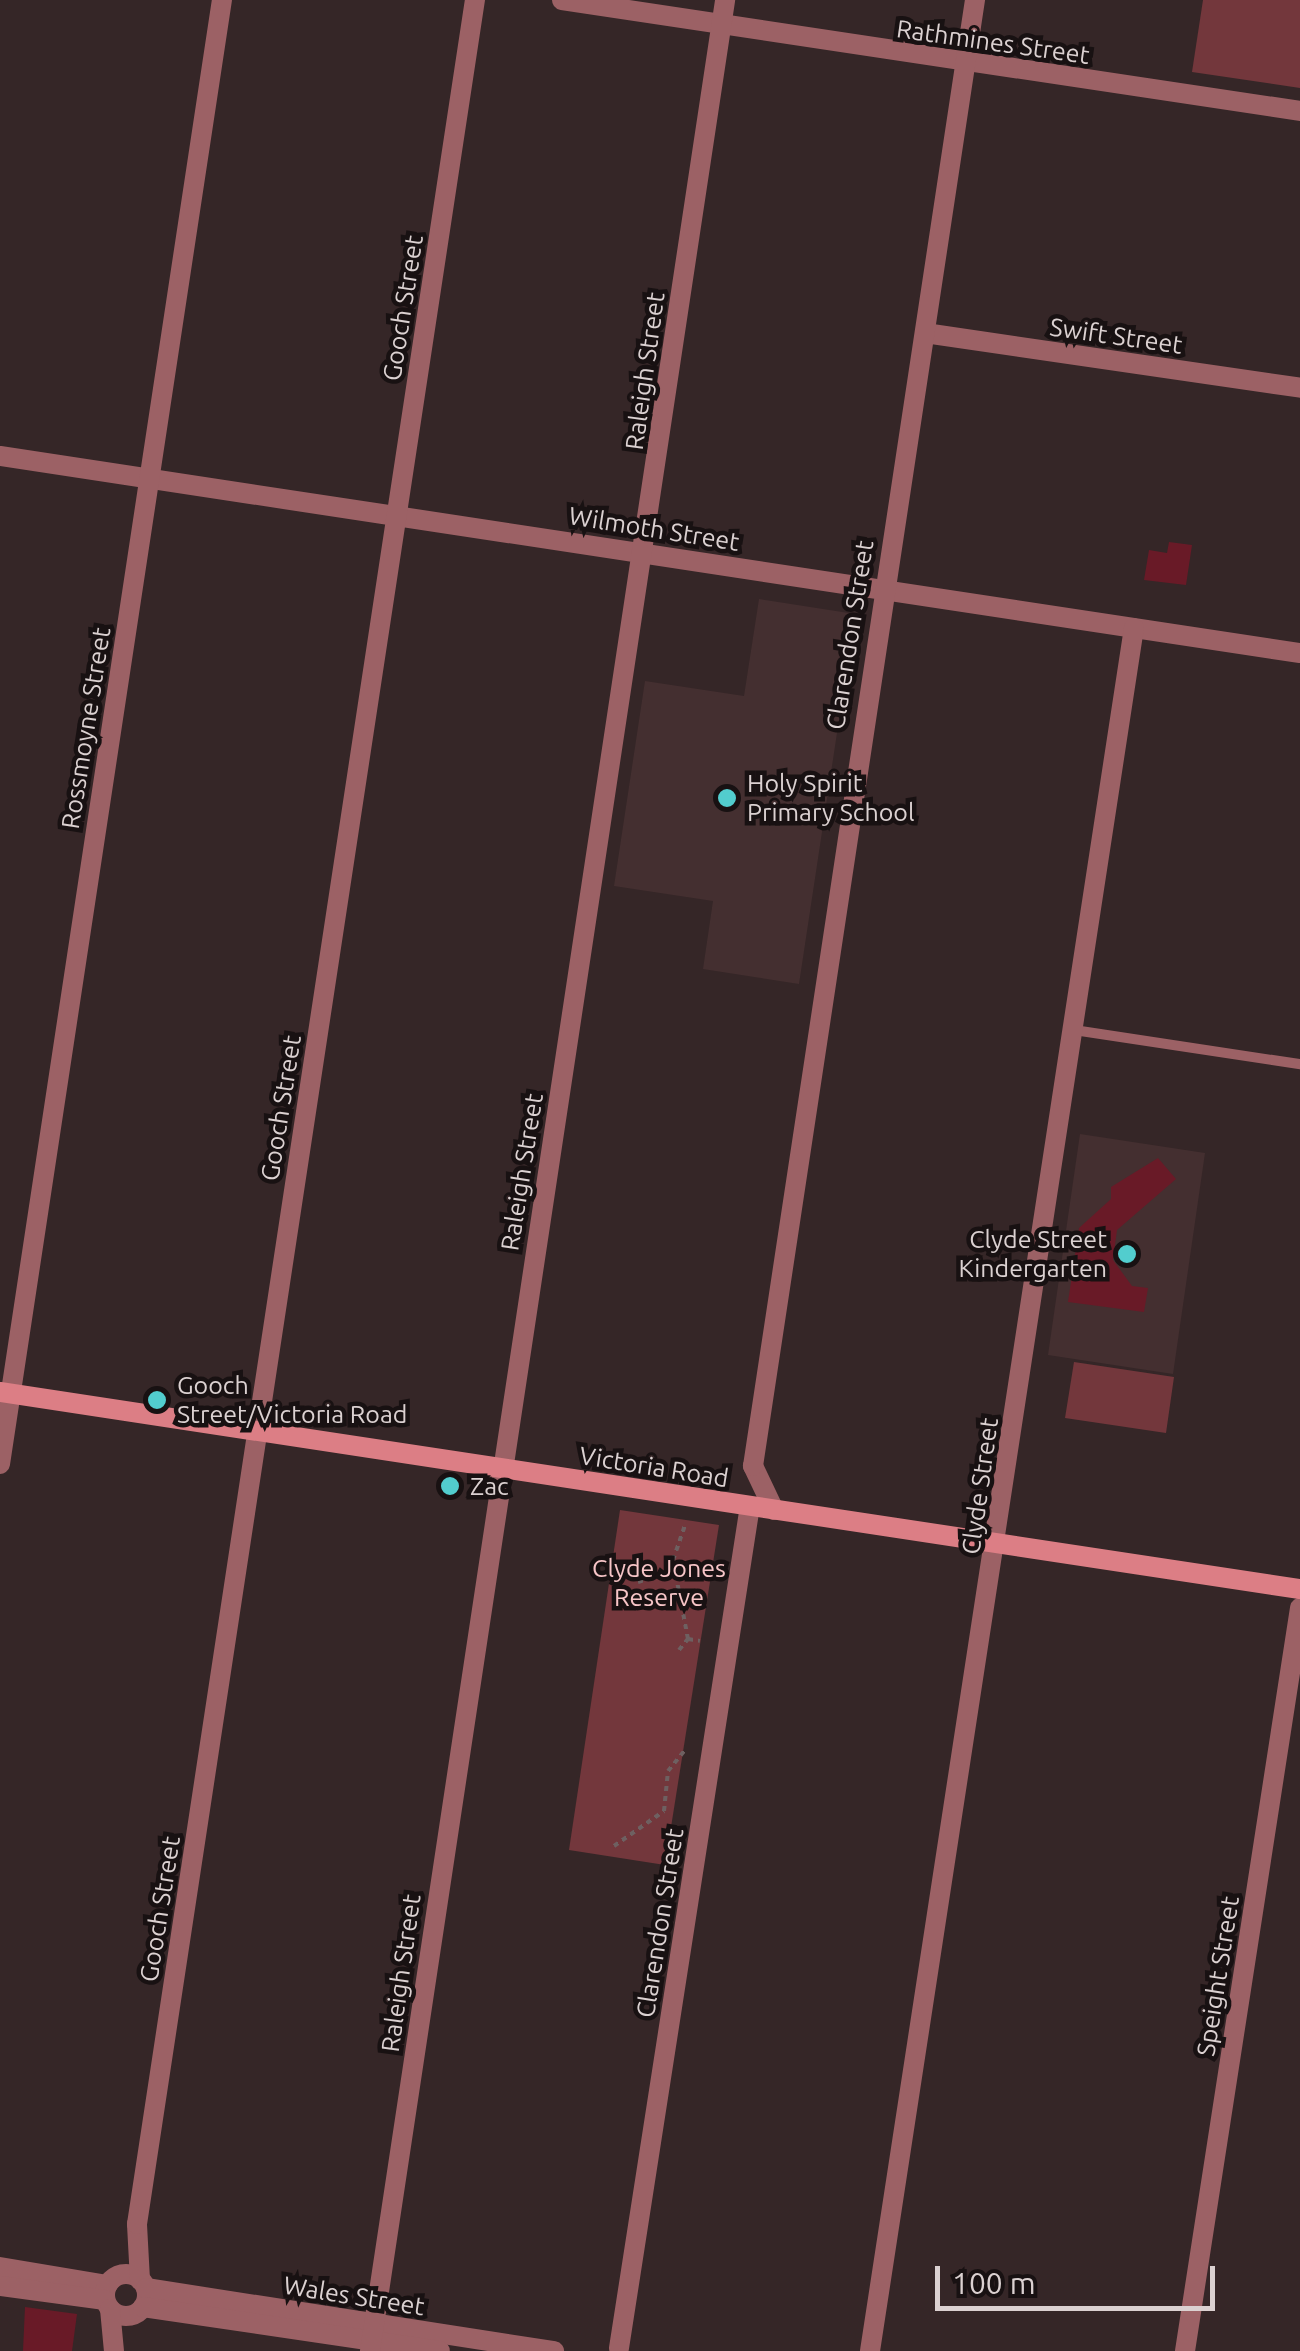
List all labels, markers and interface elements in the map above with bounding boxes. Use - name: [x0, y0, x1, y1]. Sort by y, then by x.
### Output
- street label: Rathmines Street: [895, 14, 1091, 70]
- street label: Gooch Street: [377, 233, 429, 383]
- street label: Raleigh Street: [619, 290, 671, 452]
- street label: Swift Street: [1048, 312, 1184, 360]
- street label: Wilmoth Street: [567, 501, 741, 557]
- street label: Clarendon Street: [820, 538, 880, 732]
- street label: Rossmoyne Street: [55, 625, 117, 831]
- place label: Holy Spirit Primary School: [747, 769, 915, 828]
- marker: Holy Spirit Primary School: [716, 787, 738, 809]
- street label: Gooch Street: [255, 1033, 307, 1183]
- street label: Raleigh Street: [495, 1091, 549, 1253]
- place label: Clyde Street Kindergarten: [959, 1225, 1107, 1284]
- marker: Clyde Street Kindergarten: [1116, 1243, 1138, 1265]
- place label: Gooch Street/Victoria Road: [177, 1371, 407, 1430]
- marker: Gooch Street/Victoria Road: [146, 1389, 168, 1411]
- street label: Clyde Street: [956, 1416, 1004, 1556]
- street label: Victoria Road: [577, 1440, 731, 1494]
- place label: Zac: [470, 1471, 509, 1501]
- marker: Zac: [439, 1475, 461, 1497]
- park label: Clyde Jones Reserve: [592, 1554, 726, 1613]
- street label: Clarendon Street: [630, 1826, 690, 2020]
- street label: Gooch Street: [134, 1834, 186, 1984]
- street label: Raleigh Street: [375, 1892, 427, 2054]
- street label: Speight Street: [1191, 1894, 1245, 2058]
- scale bar: [940, 2246, 1220, 2308]
- text: 100 m: [952, 2266, 1036, 2300]
- street label: Wales Street: [281, 2270, 427, 2322]

